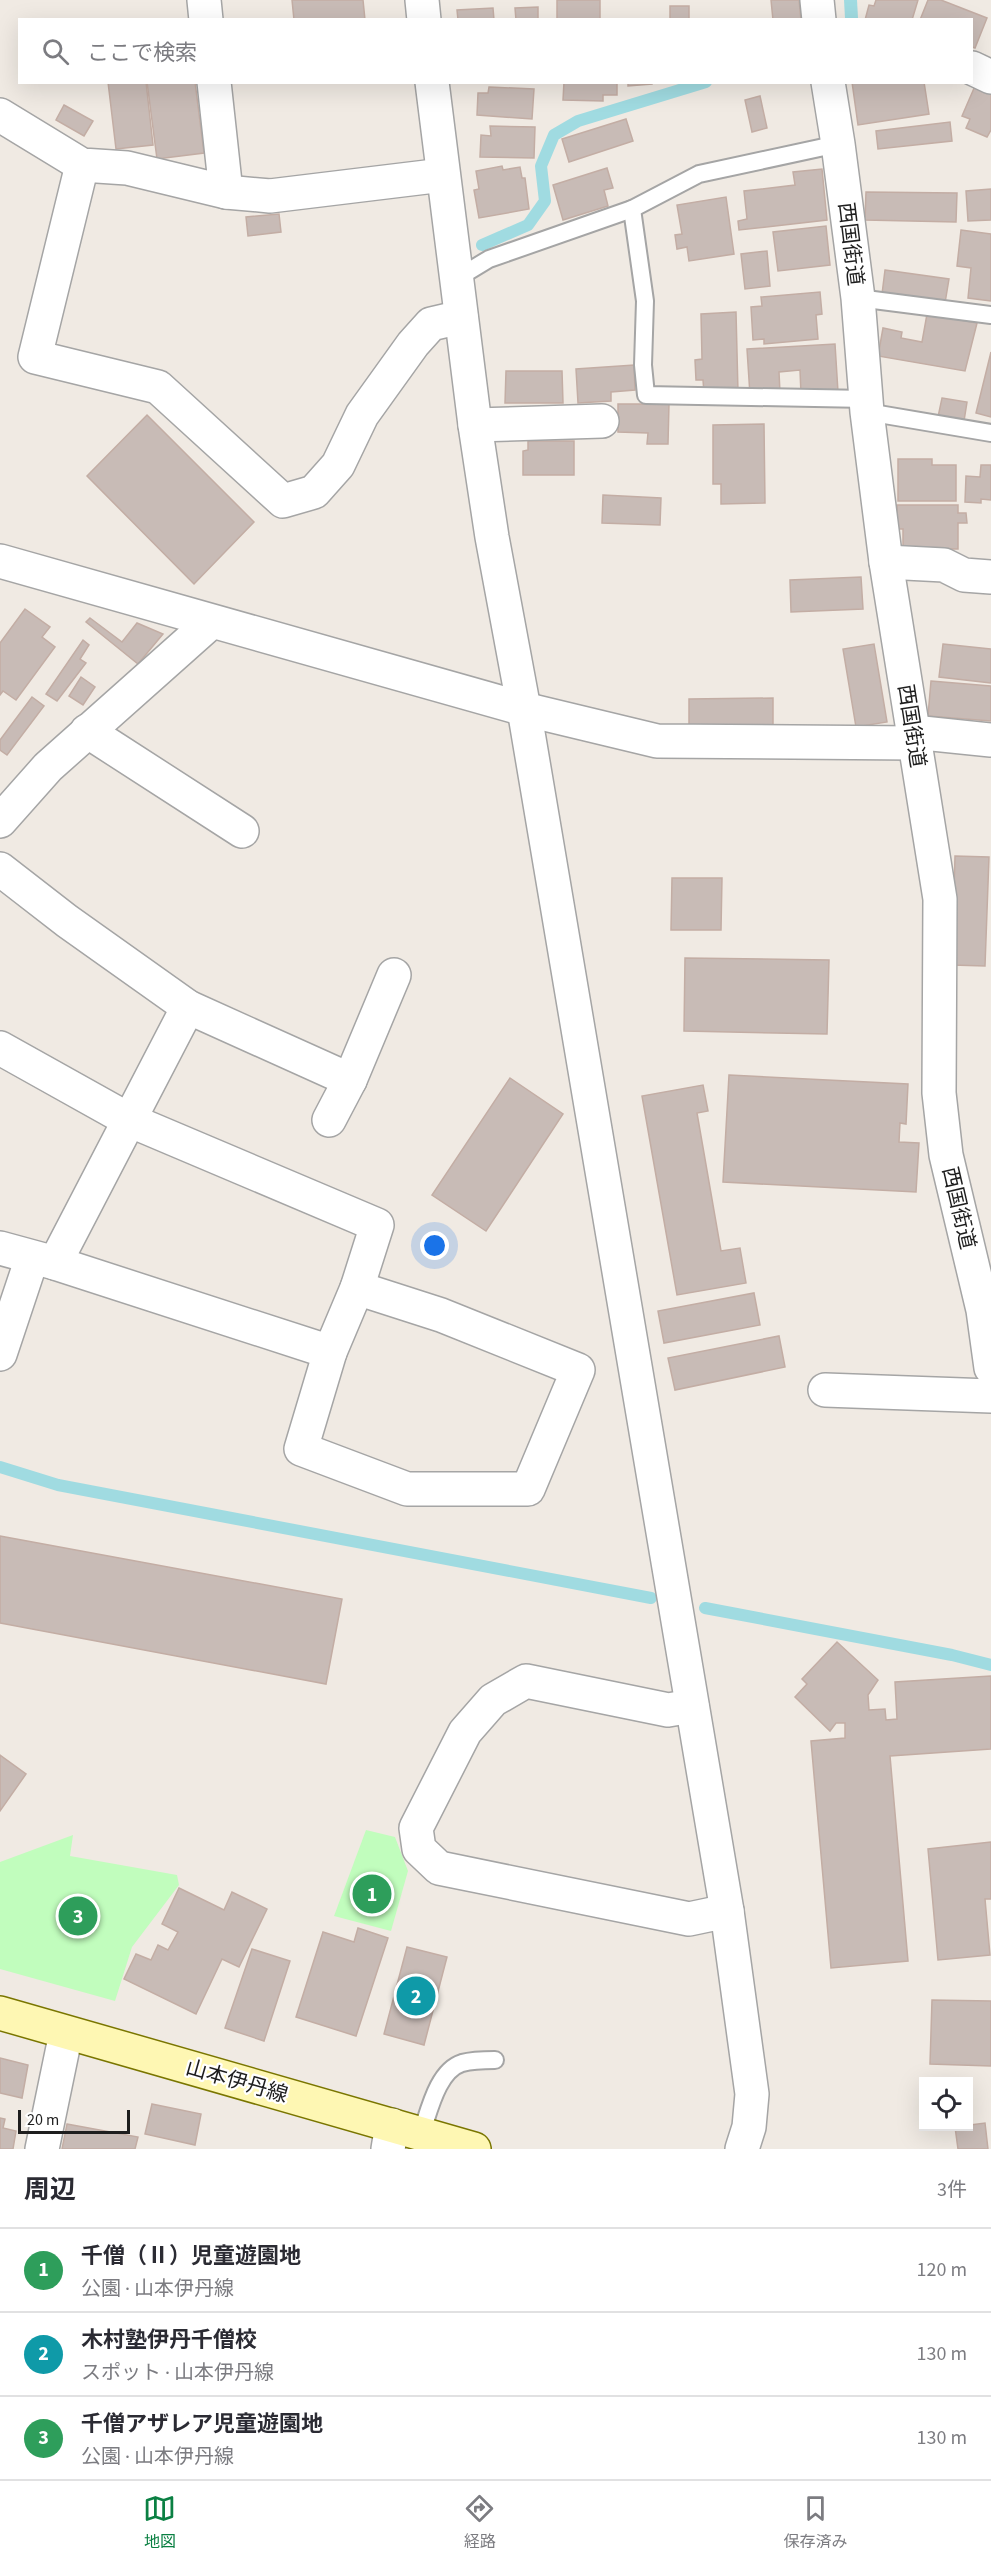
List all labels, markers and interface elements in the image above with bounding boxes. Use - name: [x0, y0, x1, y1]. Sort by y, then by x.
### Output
- search box: [18, 18, 973, 84]
- icon: search: [39, 35, 72, 68]
- text: ここで検索: [87, 37, 197, 69]
- street label: 西国街道: [831, 200, 871, 288]
- street label: 西国街道: [891, 682, 933, 770]
- street label: 西国街道: [935, 1164, 983, 1252]
- your location: [420, 1231, 449, 1260]
- pin: 1: [352, 1872, 392, 1916]
- pin: 3: [58, 1894, 98, 1938]
- pin: 2: [396, 1974, 436, 2018]
- street label: 山本伊丹線: [182, 2052, 292, 2110]
- map controls: [919, 2077, 973, 2131]
- button: locate: [919, 2077, 973, 2131]
- scale bar: [18, 2107, 130, 2134]
- text: 20 m: [27, 2109, 59, 2131]
- text: 周辺: [24, 2171, 76, 2208]
- text: 3件: [937, 2176, 967, 2204]
- text: 千僧（Ⅱ）児童遊園地: [81, 2240, 301, 2272]
- text: 1: [38, 2256, 49, 2284]
- text: 120 m: [917, 2256, 967, 2284]
- text: 公園 · 山本伊丹線: [81, 2275, 234, 2303]
- text: 木村塾伊丹千僧校: [81, 2324, 257, 2356]
- text: 2: [38, 2340, 49, 2368]
- text: 130 m: [917, 2340, 967, 2368]
- text: スポット · 山本伊丹線: [81, 2359, 274, 2387]
- text: 千僧アザレア児童遊園地: [81, 2408, 323, 2440]
- text: 3: [38, 2424, 49, 2452]
- text: 130 m: [917, 2424, 967, 2452]
- text: 公園 · 山本伊丹線: [81, 2443, 234, 2471]
- tab: 地図: [143, 2492, 176, 2553]
- tab: 経路: [463, 2492, 496, 2553]
- tab: 保存済み: [783, 2492, 847, 2553]

